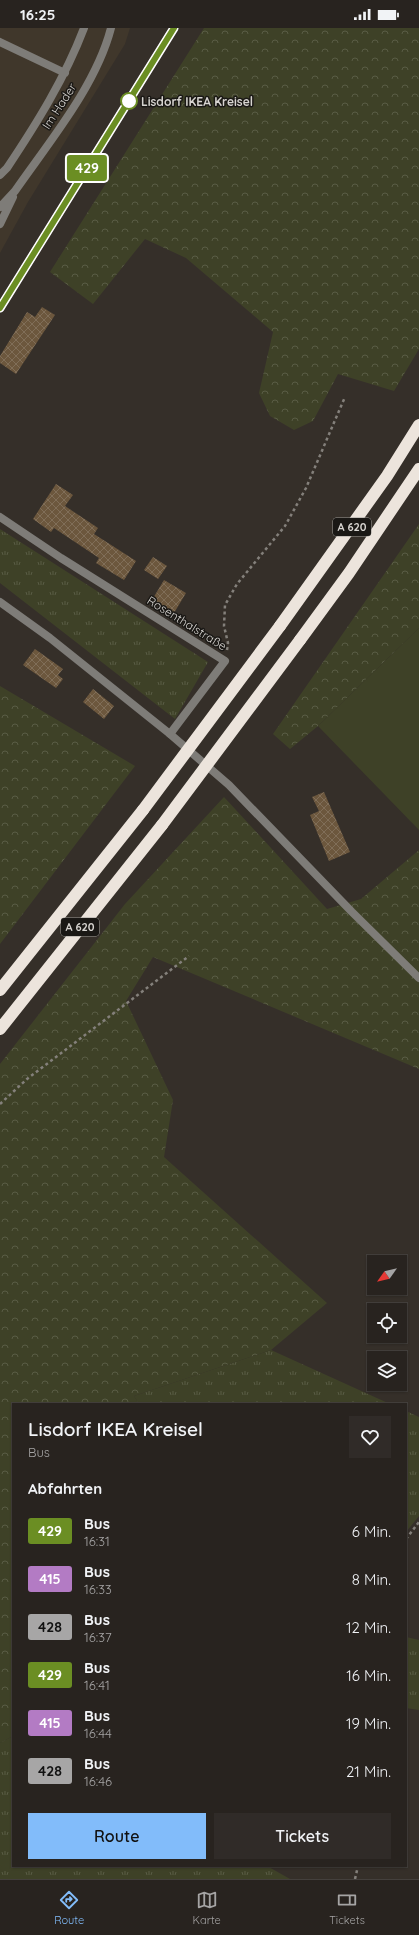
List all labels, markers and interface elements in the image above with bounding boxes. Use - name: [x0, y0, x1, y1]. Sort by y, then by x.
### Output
- text: 16:25: [20, 5, 55, 24]
- street label: Im Hader: [39, 80, 80, 132]
- marker: Lisdorf IKEA Kreisel: [120, 92, 138, 110]
- place label: Lisdorf IKEA Kreisel: [141, 94, 253, 109]
- line badge: 429: [64, 155, 110, 181]
- text: 429: [75, 159, 99, 177]
- road number: A 620: [333, 518, 371, 536]
- street label: Rosenthalstraße: [144, 593, 230, 654]
- road number: A 620: [61, 918, 99, 936]
- north arrow: [367, 1255, 407, 1295]
- map controls: [367, 1255, 407, 1391]
- button: locate: [367, 1303, 407, 1343]
- button: layers: [367, 1351, 407, 1391]
- button: heart: [349, 1416, 391, 1458]
- text: Lisdorf IKEA Kreisel: [28, 1417, 203, 1441]
- text: Bus: [28, 1444, 50, 1460]
- text: Abfahrten: [28, 1479, 102, 1498]
- text: Bus: [84, 1514, 110, 1533]
- text: 429: [38, 1522, 62, 1540]
- text: 6 Min.: [352, 1522, 391, 1541]
- text: 16:31: [84, 1533, 110, 1549]
- text: Bus: [84, 1562, 110, 1581]
- text: 415: [39, 1570, 61, 1588]
- text: 8 Min.: [352, 1570, 391, 1589]
- text: 16:33: [84, 1581, 112, 1597]
- text: Bus: [84, 1610, 110, 1629]
- text: 428: [38, 1618, 62, 1636]
- text: 12 Min.: [346, 1618, 391, 1637]
- text: 16:37: [84, 1629, 112, 1645]
- text: Bus: [84, 1658, 110, 1677]
- text: 429: [38, 1666, 62, 1684]
- text: 16 Min.: [346, 1666, 391, 1685]
- text: 16:41: [84, 1677, 110, 1693]
- text: Bus: [84, 1706, 110, 1725]
- text: 415: [39, 1714, 61, 1732]
- text: 19 Min.: [346, 1714, 391, 1733]
- text: 16:44: [84, 1725, 112, 1741]
- text: Bus: [84, 1754, 110, 1773]
- text: 428: [38, 1762, 62, 1780]
- text: 21 Min.: [346, 1762, 391, 1781]
- text: 16:46: [84, 1773, 112, 1789]
- button: Route: [28, 1813, 206, 1859]
- button: Tickets: [214, 1813, 391, 1859]
- tab: Route: [54, 1889, 84, 1927]
- tab: Karte: [193, 1889, 221, 1927]
- tab: Tickets: [329, 1889, 365, 1927]

